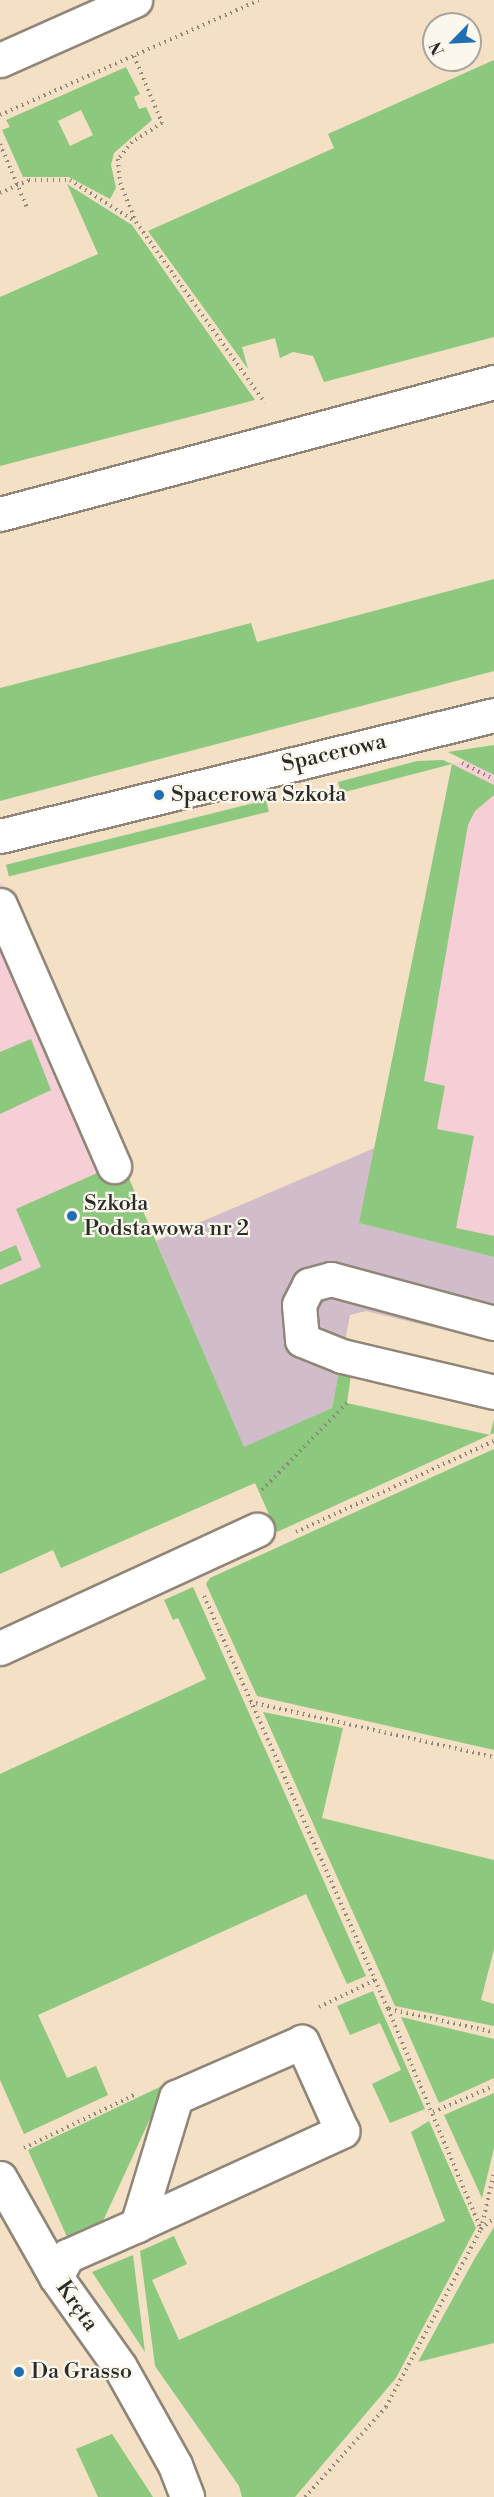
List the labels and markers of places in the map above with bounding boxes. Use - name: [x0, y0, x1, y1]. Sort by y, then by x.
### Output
- place label: Spacerowa Szkoła: [171, 782, 346, 808]
- marker: Spacerowa Szkoła: [152, 788, 166, 802]
- place label: Szkoła Podstawowa nr 2: [84, 1190, 249, 1242]
- marker: Szkoła Podstawowa nr 2: [65, 1209, 79, 1223]
- place label: Da Grasso: [31, 2359, 132, 2385]
- marker: Da Grasso: [12, 2365, 26, 2379]

